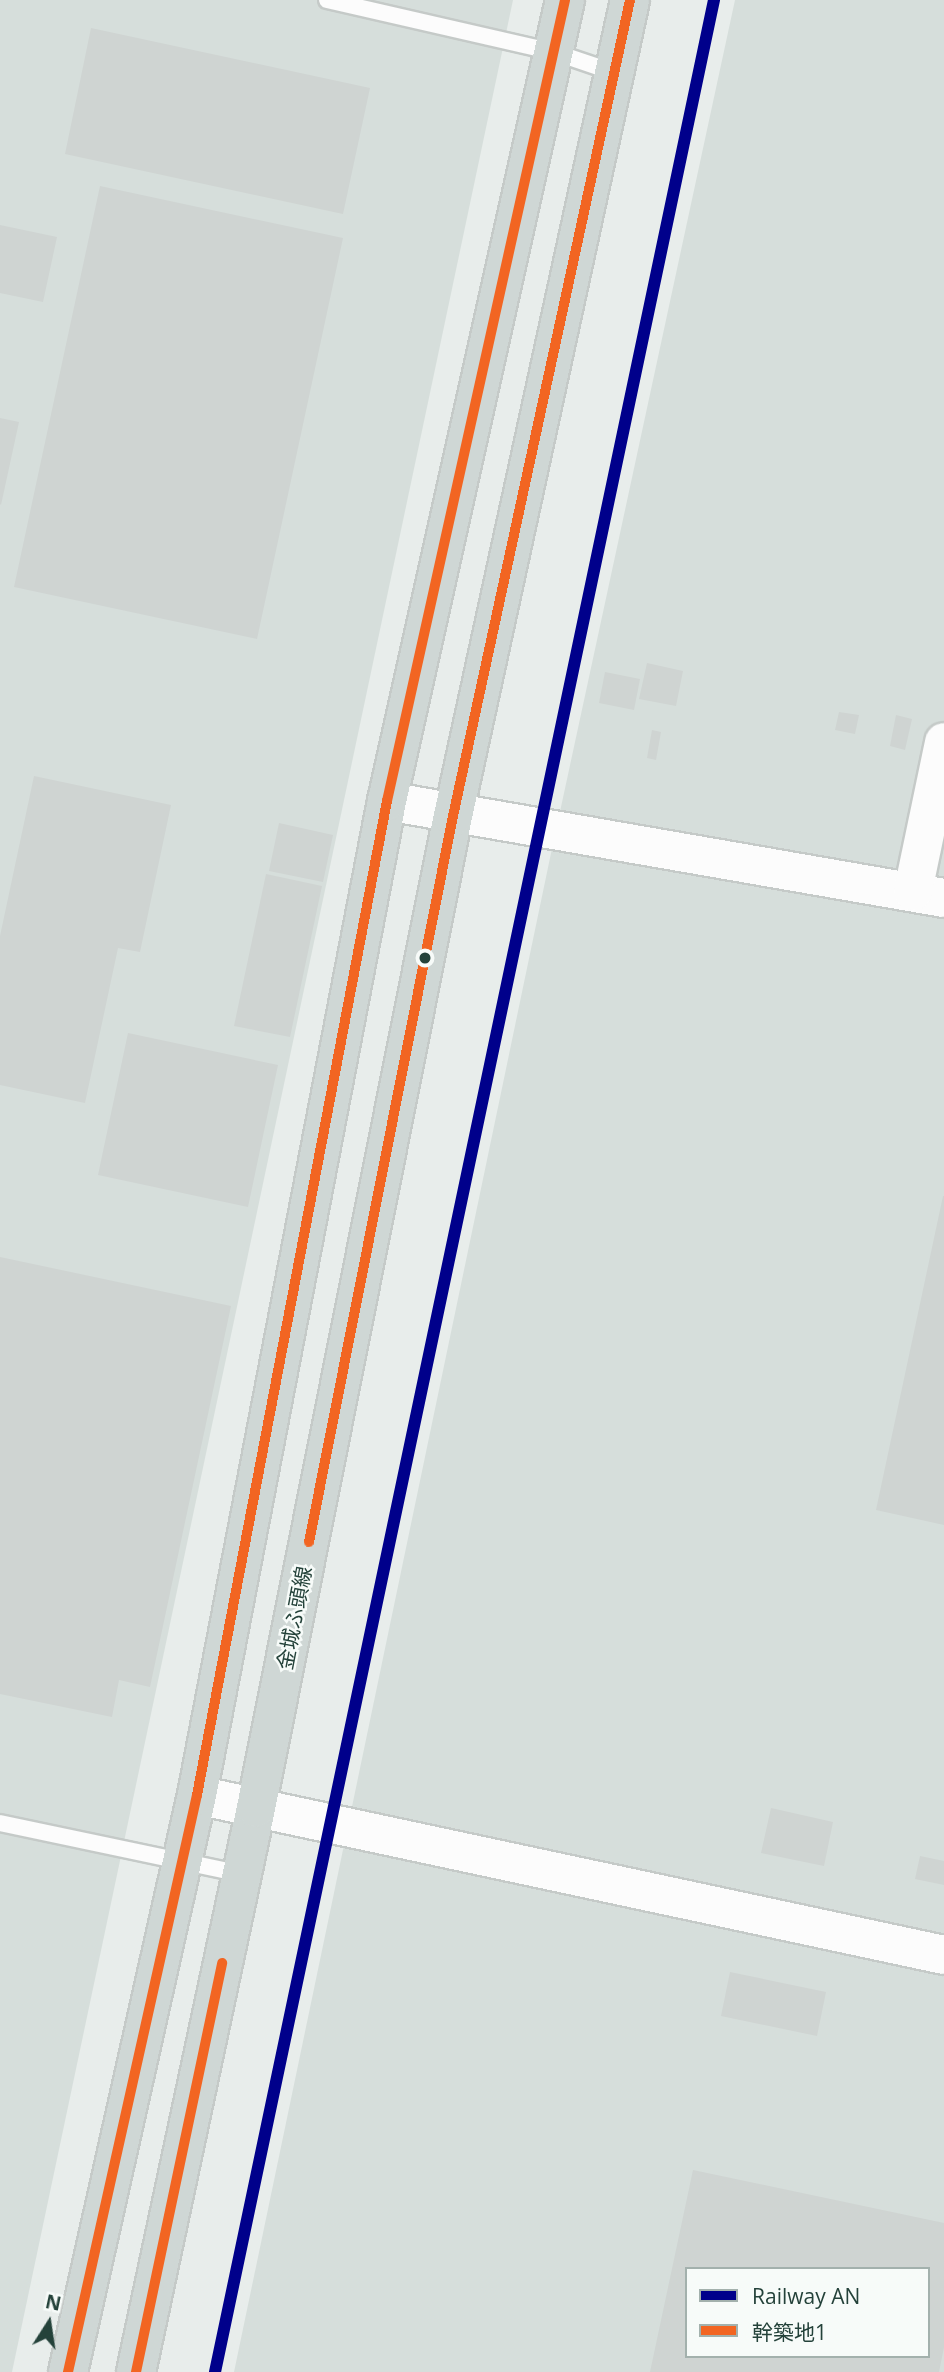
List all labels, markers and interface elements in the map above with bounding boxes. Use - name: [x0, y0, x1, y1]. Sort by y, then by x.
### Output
- unlabelled marker: [418, 951, 432, 965]
- street label: 金城ふ頭線: [272, 1564, 316, 1672]
- legend: [685, 2267, 930, 2358]
- text: Railway AN: [752, 2282, 860, 2310]
- north arrow: [14, 2288, 84, 2358]
- text: N: [43, 2288, 64, 2317]
- text: 幹築地1: [752, 2318, 827, 2346]

